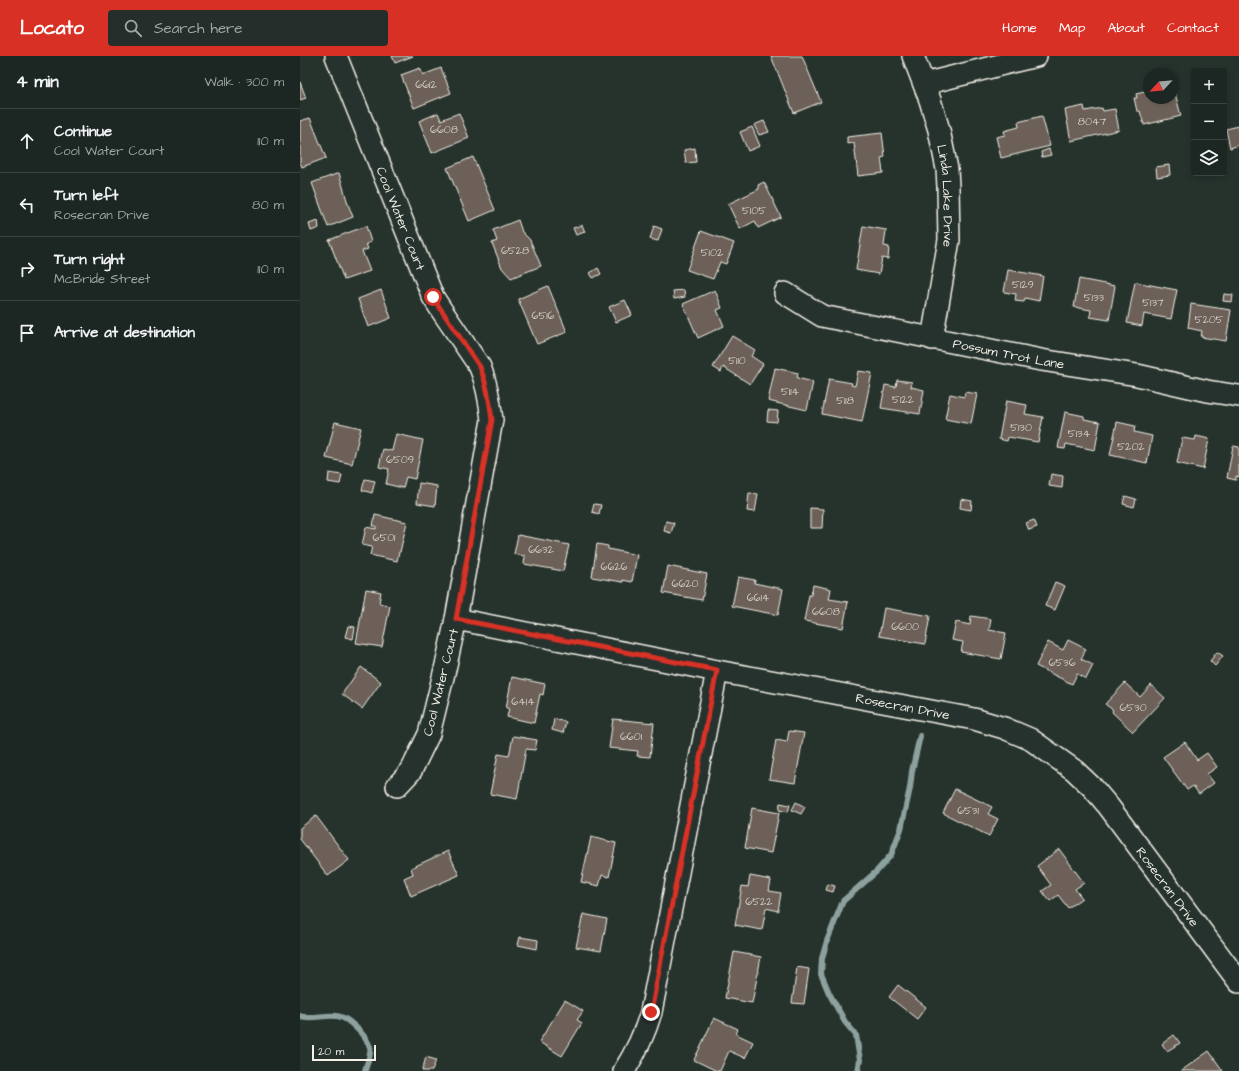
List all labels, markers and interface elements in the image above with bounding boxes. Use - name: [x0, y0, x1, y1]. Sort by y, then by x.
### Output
- search box: [108, 10, 388, 46]
- text: Locato: [20, 15, 84, 42]
- icon: search: [122, 17, 144, 39]
- text: Search here: [154, 18, 242, 39]
- text: Home: [1002, 18, 1037, 38]
- text: Map: [1059, 18, 1085, 38]
- text: About: [1107, 18, 1145, 38]
- text: Contact: [1167, 18, 1219, 38]
- north arrow: [1143, 68, 1179, 104]
- map controls: [1191, 68, 1227, 176]
- button: +: [1191, 68, 1227, 104]
- text: 4 min: [16, 70, 59, 94]
- text: Walk · 300 m: [205, 73, 284, 91]
- house number: 6612: [415, 77, 437, 92]
- button: −: [1191, 104, 1227, 140]
- house number: 8047: [1078, 114, 1106, 129]
- text: Continue: [54, 121, 112, 142]
- house number: 6608: [430, 122, 458, 137]
- icon: ahead: [16, 130, 38, 152]
- text: 110 m: [257, 132, 284, 150]
- button: layers: [1191, 140, 1227, 176]
- text: Cool Water Court: [54, 142, 164, 160]
- street label: Linda Lake Drive: [932, 143, 957, 249]
- street label: Cool Water Court: [371, 164, 430, 274]
- text: Turn left: [54, 185, 118, 206]
- icon: left: [16, 194, 38, 216]
- text: 80 m: [252, 196, 284, 214]
- house number: 5105: [742, 203, 766, 218]
- text: Rosecran Drive: [54, 206, 149, 224]
- house number: 6528: [501, 243, 529, 258]
- house number: 5102: [701, 245, 724, 260]
- text: Turn right: [54, 249, 125, 270]
- icon: right: [16, 258, 38, 280]
- text: 110 m: [257, 260, 284, 278]
- text: McBride Street: [54, 270, 150, 288]
- house number: 5129: [1012, 277, 1034, 292]
- route start: [424, 288, 442, 306]
- house number: 5133: [1084, 290, 1105, 305]
- house number: 5137: [1142, 295, 1164, 310]
- house number: 6516: [532, 308, 555, 323]
- house number: 5205: [1195, 312, 1224, 327]
- icon: arrive: [16, 322, 38, 344]
- text: Arrive at destination: [54, 322, 195, 343]
- street label: Possum Trot Lane: [951, 335, 1065, 374]
- house number: 5110: [728, 353, 746, 368]
- house number: 5114: [781, 384, 800, 399]
- house number: 5122: [892, 392, 915, 407]
- house number: 5118: [836, 393, 854, 408]
- house number: 5130: [1010, 420, 1032, 435]
- house number: 5134: [1068, 426, 1091, 441]
- house number: 5202: [1117, 439, 1145, 454]
- house number: 6509: [386, 452, 414, 467]
- house number: 6501: [372, 530, 396, 545]
- house number: 6632: [528, 542, 555, 557]
- house number: 6626: [601, 559, 628, 574]
- house number: 6620: [671, 576, 699, 591]
- house number: 6614: [747, 590, 770, 605]
- house number: 6608: [812, 604, 840, 619]
- house number: 6600: [891, 619, 919, 634]
- street label: Cool Water Court: [419, 626, 463, 738]
- house number: 6536: [1048, 655, 1076, 670]
- street label: Rosecran Drive: [854, 689, 951, 724]
- house number: 6414: [511, 694, 535, 709]
- house number: 6530: [1119, 700, 1147, 715]
- house number: 6601: [620, 729, 643, 744]
- house number: 6531: [957, 803, 979, 818]
- street label: Rosecran Drive: [1132, 843, 1203, 931]
- house number: 6522: [745, 894, 773, 909]
- route end: [642, 1003, 660, 1021]
- scale bar: [312, 1043, 376, 1062]
- text: 20 m: [318, 1044, 344, 1059]

